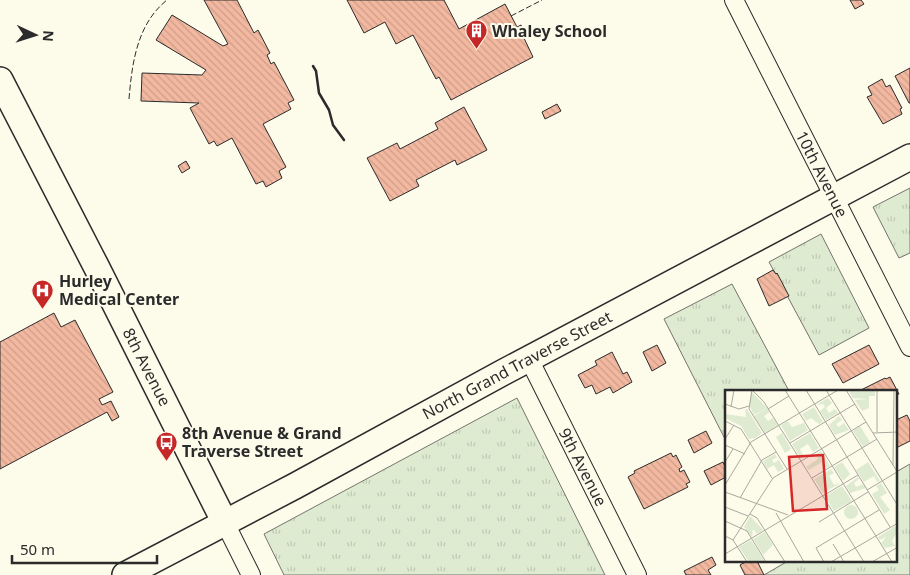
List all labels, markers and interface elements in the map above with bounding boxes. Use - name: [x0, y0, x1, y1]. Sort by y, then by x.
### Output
- north arrow: [10, 10, 60, 60]
- building icon: Whaley School: [464, 19, 488, 50]
- place label: Whaley School: [492, 20, 607, 42]
- text: N: [39, 30, 58, 42]
- street label: 10th Avenue: [791, 127, 853, 221]
- place label: Hurley Medical Center: [59, 270, 179, 310]
- hospital icon: Hurley Medical Center: [31, 278, 55, 309]
- street label: North Grand Traverse Street: [418, 305, 616, 424]
- street label: 8th Avenue: [118, 324, 176, 410]
- inset map: [725, 390, 898, 562]
- place label: 8th Avenue & Grand Traverse Street: [182, 422, 342, 462]
- street label: 9th Avenue: [554, 424, 612, 510]
- bus stop icon: 8th Avenue & Grand Traverse Street: [154, 430, 178, 461]
- scale bar: [12, 532, 158, 564]
- text: 50 m: [20, 539, 55, 559]

